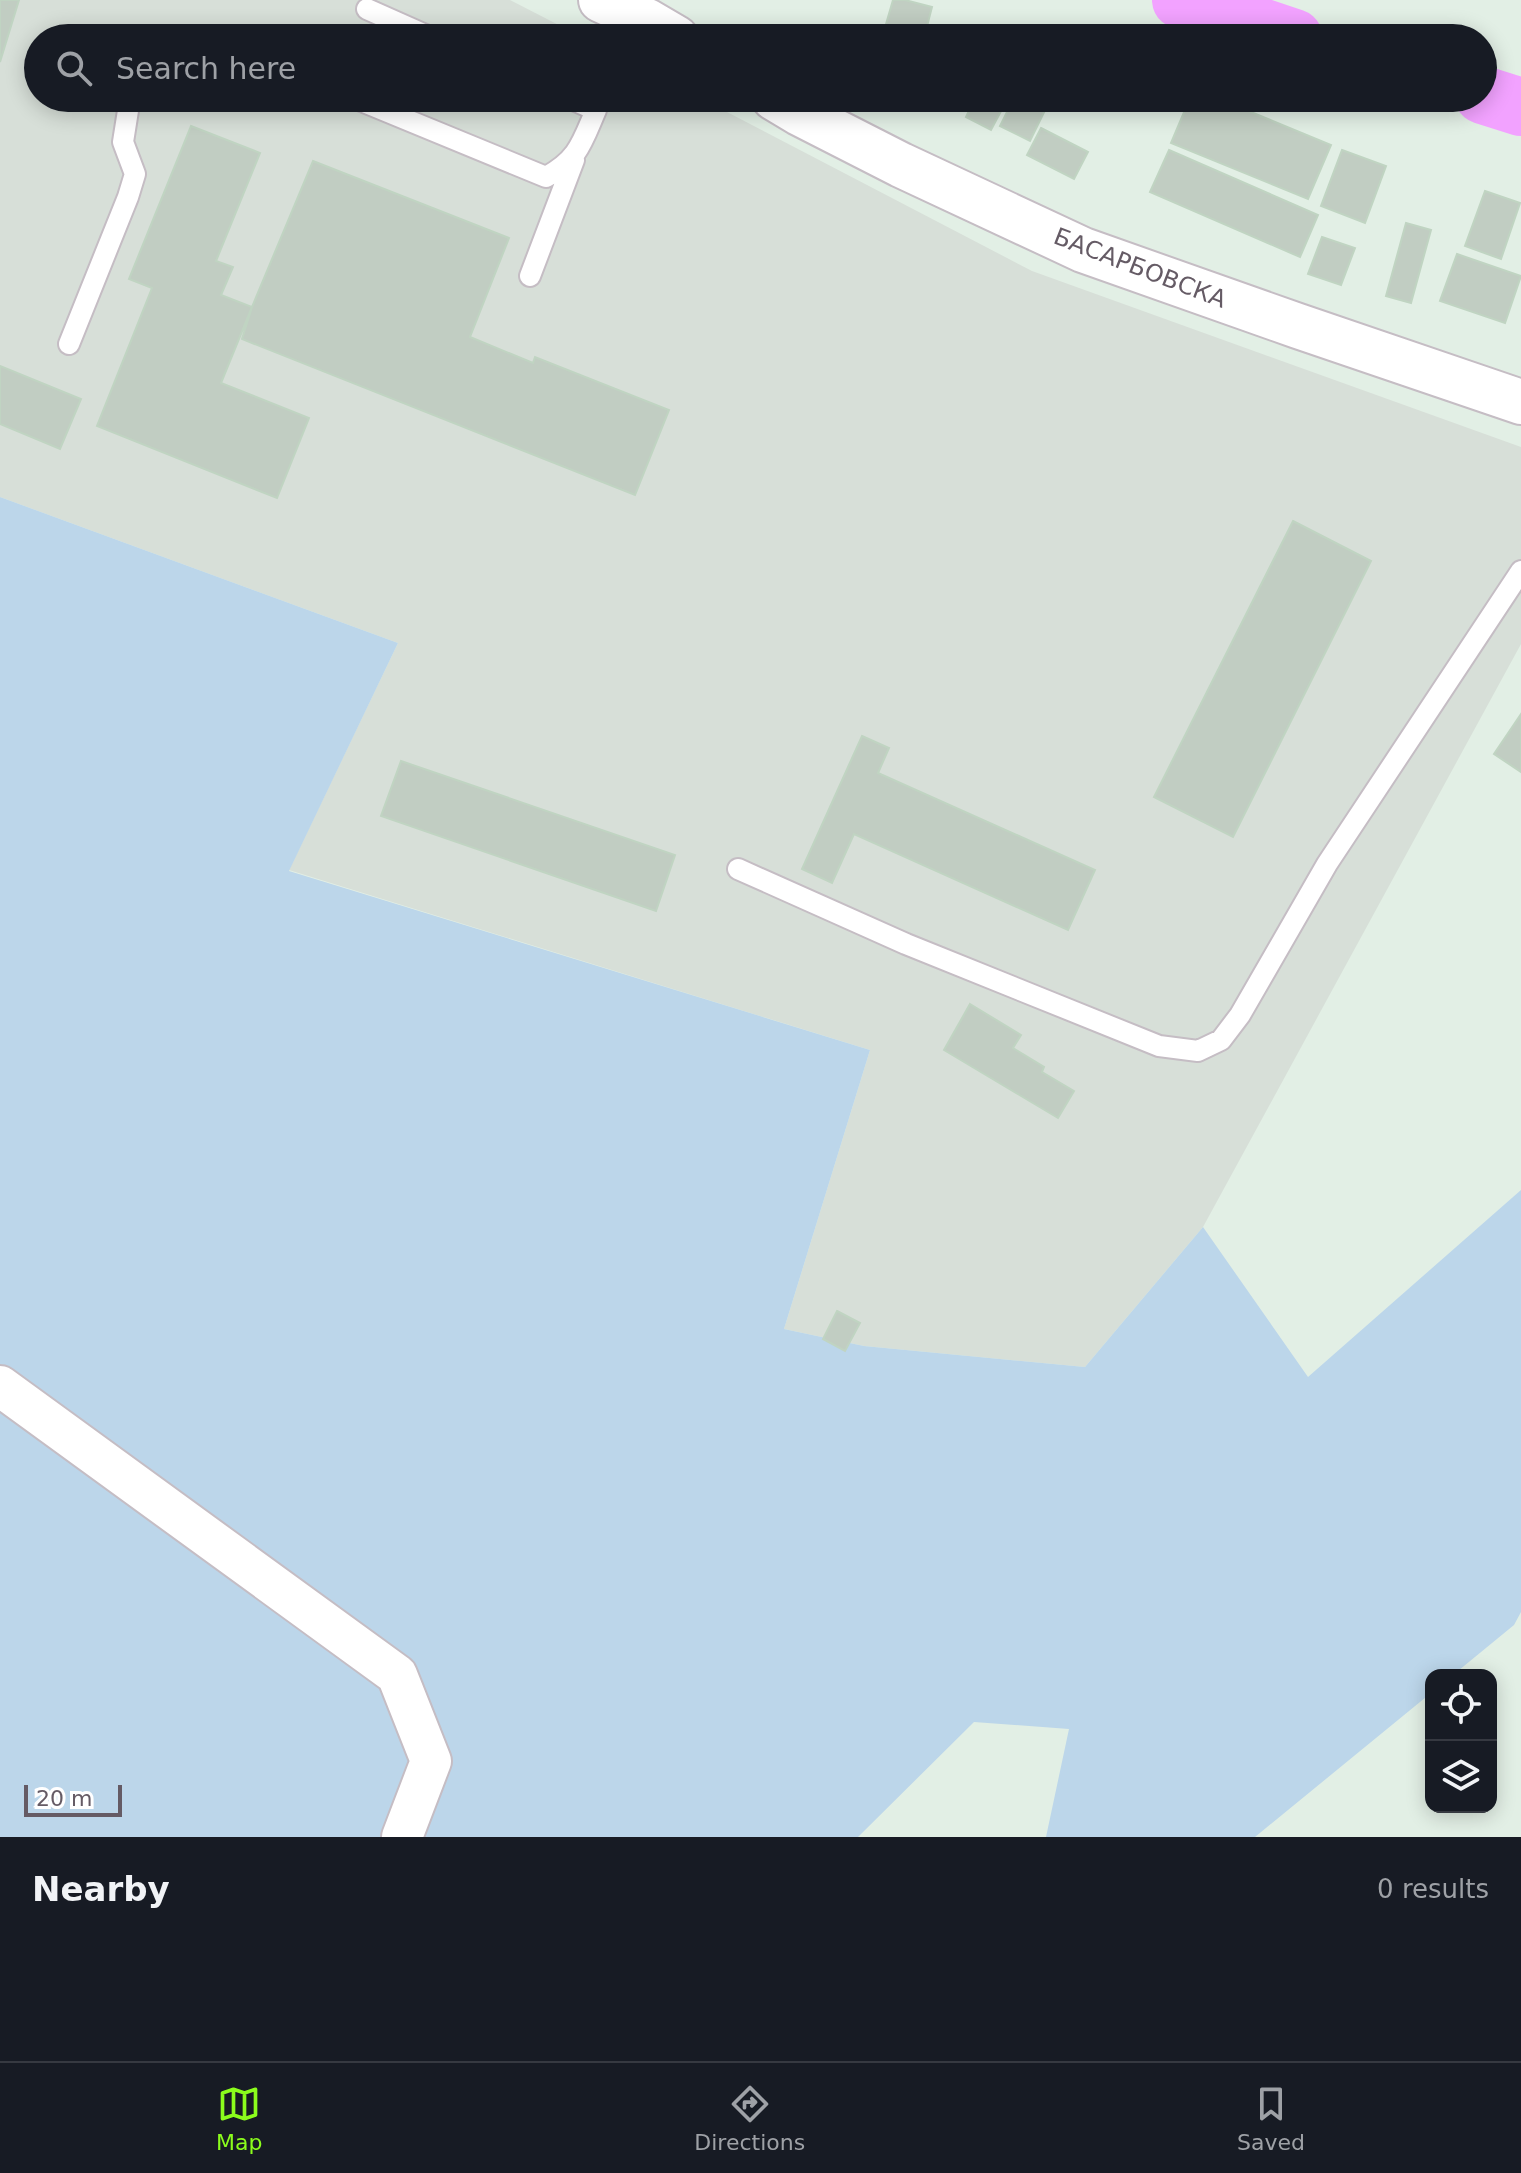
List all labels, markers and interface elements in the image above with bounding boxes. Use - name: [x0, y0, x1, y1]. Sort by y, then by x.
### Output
- search box: [24, 24, 1497, 112]
- icon: search: [52, 46, 96, 90]
- text: Search here: [116, 51, 296, 86]
- street label: БАСАРБОВСКА: [1050, 222, 1231, 314]
- map controls: [1425, 1669, 1497, 1813]
- button: locate: [1425, 1669, 1497, 1741]
- button: layers: [1425, 1741, 1497, 1813]
- scale bar: [24, 1781, 122, 1817]
- text: 20 m: [36, 1786, 92, 1811]
- text: Nearby: [32, 1869, 170, 1909]
- text: 0 results: [1377, 1874, 1489, 1904]
- tab: Map: [216, 2082, 262, 2155]
- tab: Directions: [694, 2082, 805, 2155]
- tab: Saved: [1237, 2082, 1305, 2155]

